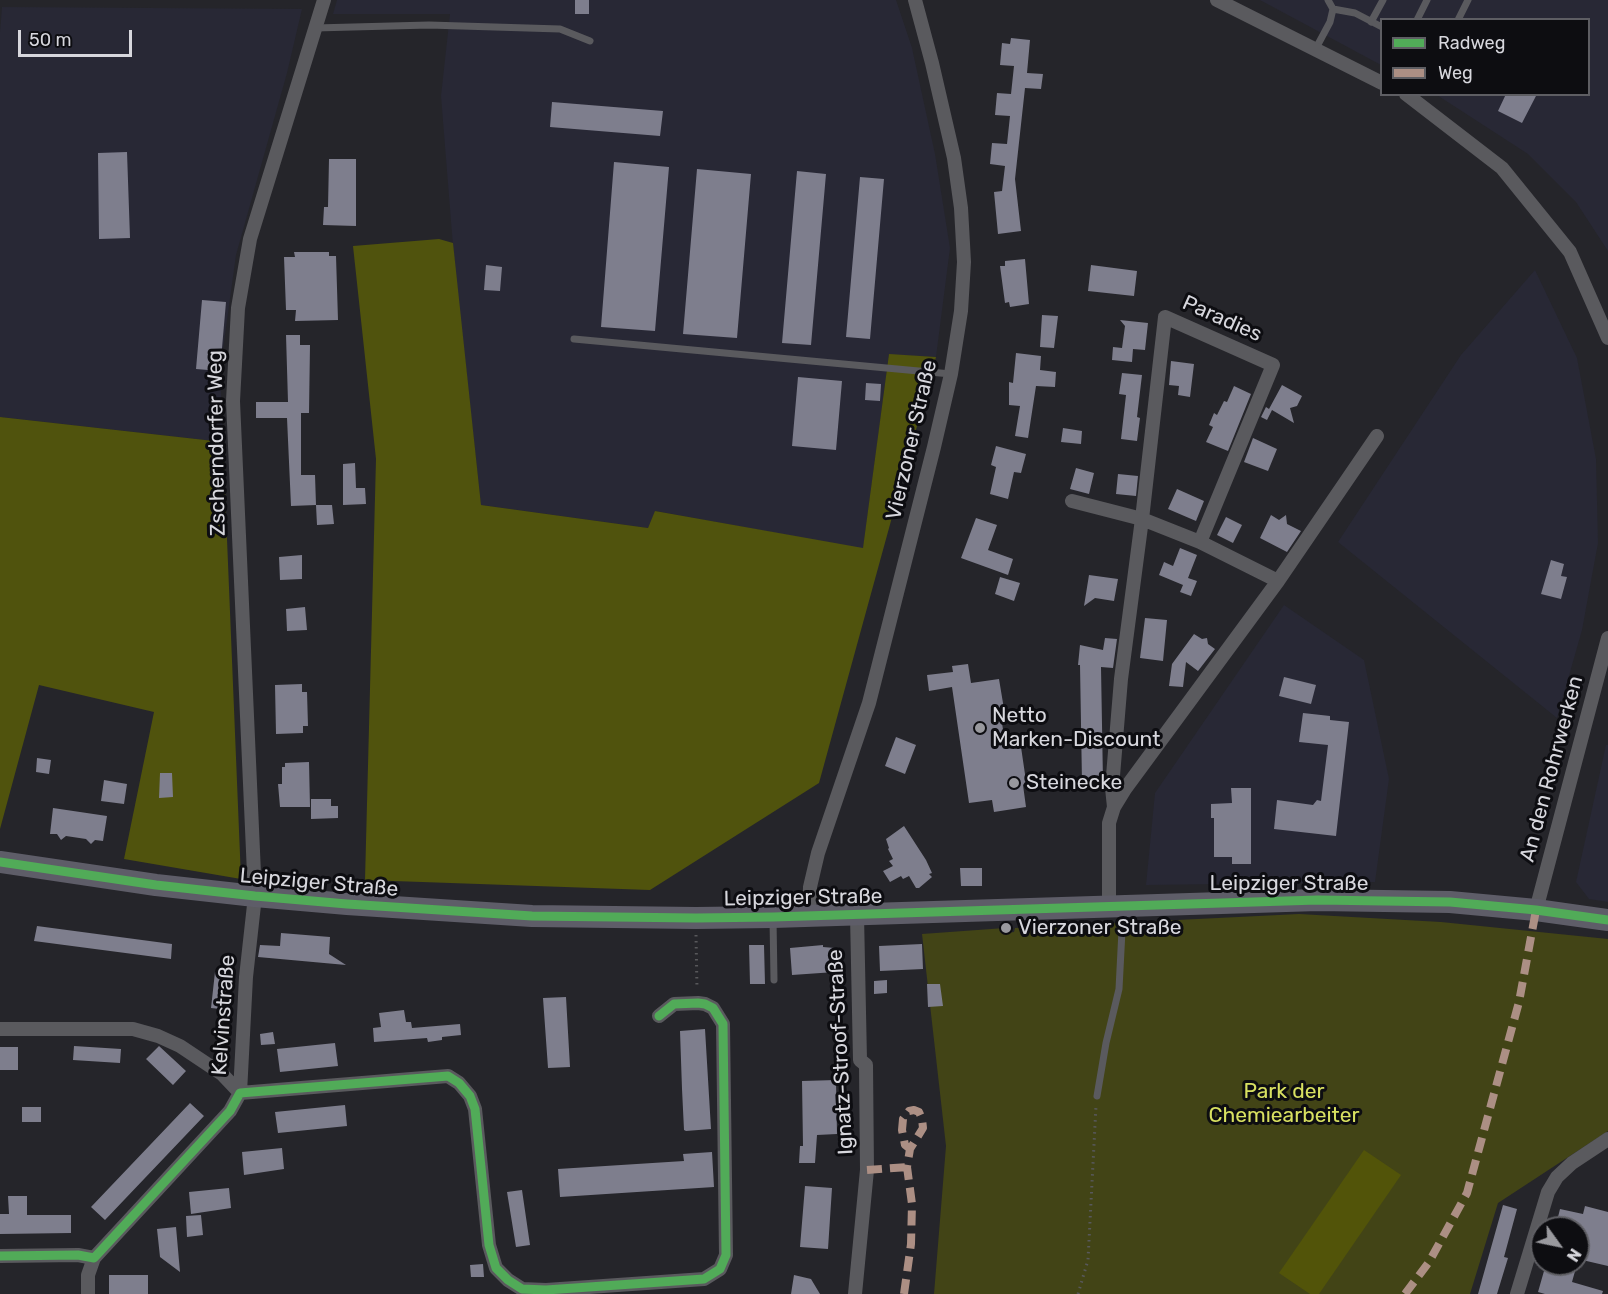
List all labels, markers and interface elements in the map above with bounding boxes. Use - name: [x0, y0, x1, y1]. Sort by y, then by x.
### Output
- scale bar: [21, 18, 135, 56]
- legend: [1380, 18, 1590, 96]
- text: 50 m: [29, 29, 72, 51]
- text: Radweg: [1438, 32, 1505, 54]
- text: Weg: [1438, 62, 1473, 84]
- street label: Paradies: [1178, 290, 1266, 348]
- street label: Zscherndorfer Weg: [203, 350, 231, 536]
- street label: Vierzoner Straße: [881, 357, 943, 523]
- street label: An den Rohrwerken: [1515, 673, 1589, 865]
- place label: Netto Marken-Discount: [992, 703, 1160, 753]
- marker: Netto Marken-Discount: [973, 721, 987, 735]
- place label: Steinecke: [1026, 770, 1122, 796]
- marker: Steinecke: [1007, 776, 1021, 790]
- street label: Leipziger Straße: [239, 864, 399, 902]
- street label: Leipziger Straße: [1210, 871, 1368, 897]
- street label: Leipziger Straße: [723, 884, 883, 912]
- place label: Vierzoner Straße: [1018, 915, 1182, 941]
- marker: Vierzoner Straße: [999, 921, 1013, 935]
- street label: Ignatz-Stroof-Straße: [823, 949, 859, 1155]
- street label: Kelvinstraße: [207, 954, 241, 1076]
- park label: Park der Chemiearbeiter: [1209, 1079, 1359, 1129]
- north arrow: [1530, 1216, 1590, 1276]
- text: N: [1563, 1245, 1585, 1265]

